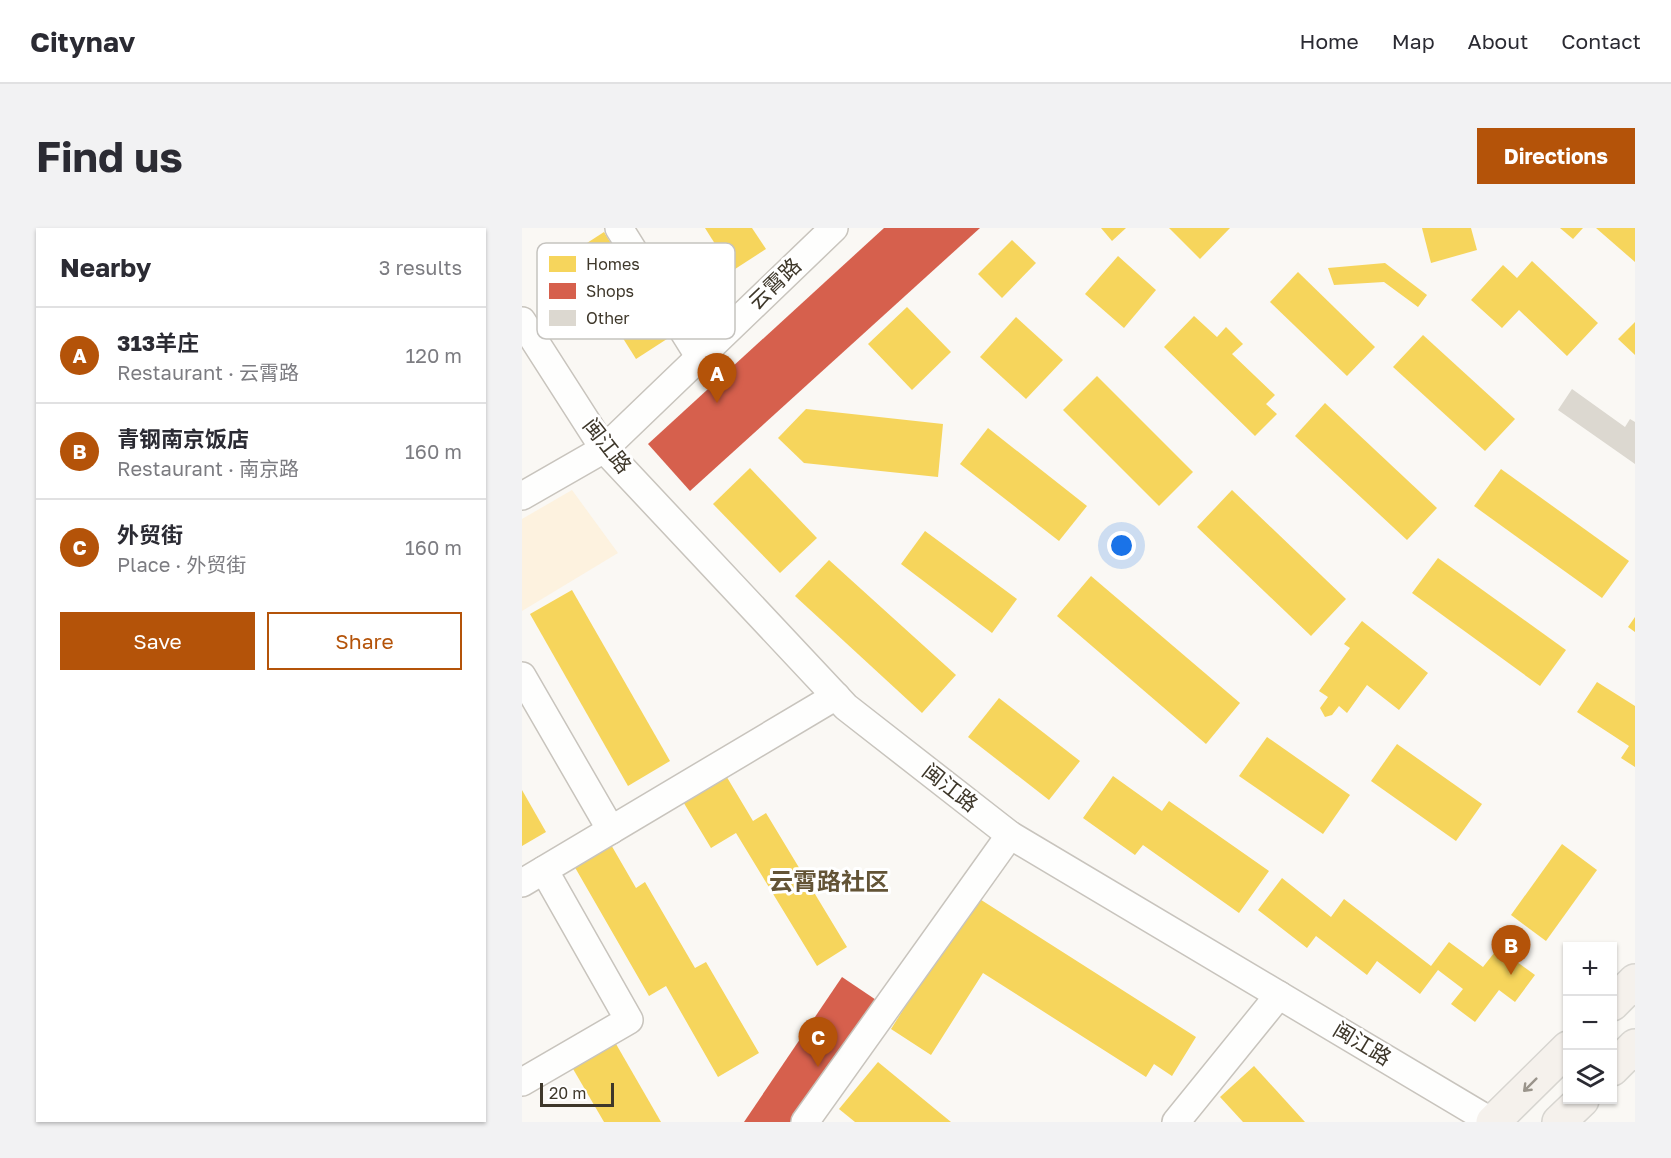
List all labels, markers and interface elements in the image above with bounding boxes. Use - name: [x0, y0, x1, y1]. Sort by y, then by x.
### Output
- text: Citynav: [30, 25, 135, 58]
- text: Home: [1299, 28, 1359, 54]
- text: Map: [1392, 28, 1435, 54]
- text: About: [1468, 28, 1528, 54]
- text: Contact: [1561, 28, 1641, 54]
- button: Directions: [1477, 128, 1635, 184]
- text: Find us: [36, 131, 183, 181]
- legend: [537, 243, 735, 339]
- text: Nearby: [60, 252, 151, 283]
- street label: 云霄路: [743, 252, 806, 315]
- text: Homes: [586, 254, 640, 274]
- text: 3 results: [379, 255, 462, 279]
- text: Shops: [586, 281, 634, 301]
- text: Other: [586, 308, 630, 328]
- text: 313羊庄: [117, 329, 199, 356]
- text: A: [72, 343, 87, 367]
- text: 120 m: [406, 343, 462, 367]
- pin: A: [698, 354, 736, 403]
- text: Restaurant · 云霄路: [117, 360, 299, 384]
- street label: 闽江路: [578, 413, 637, 478]
- text: 青钢南京饭店: [117, 425, 249, 452]
- text: B: [72, 439, 87, 463]
- text: 160 m: [405, 439, 462, 463]
- text: Restaurant · 南京路: [117, 456, 299, 480]
- text: 外贸街: [117, 521, 183, 548]
- your location: [1107, 531, 1136, 560]
- text: C: [72, 535, 87, 559]
- text: 160 m: [405, 535, 462, 559]
- text: Place · 外贸街: [117, 552, 246, 576]
- button: Save: [60, 612, 255, 670]
- button: Share: [267, 612, 462, 670]
- street label: 闽江路: [918, 758, 983, 817]
- district label: 云霄路社区: [769, 866, 889, 895]
- pin: B: [1492, 926, 1530, 975]
- map controls: [1563, 942, 1617, 1104]
- button: +: [1563, 942, 1617, 996]
- button: −: [1563, 996, 1617, 1050]
- street label: 闽江路: [1329, 1016, 1396, 1071]
- pin: C: [798, 1018, 838, 1067]
- button: layers: [1563, 1050, 1617, 1104]
- one-way arrow: [1523, 1078, 1538, 1092]
- scale bar: [540, 1080, 614, 1108]
- text: 20 m: [549, 1083, 586, 1103]

